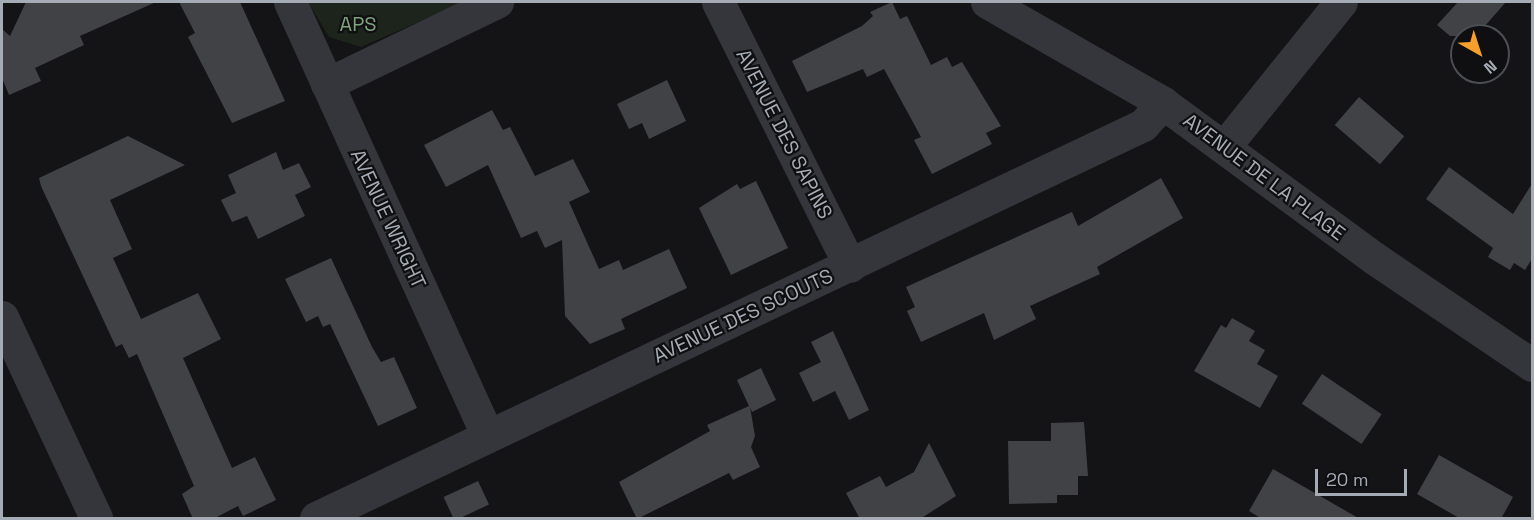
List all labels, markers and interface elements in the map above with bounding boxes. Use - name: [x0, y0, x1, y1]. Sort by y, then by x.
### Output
- park label: APS: [340, 12, 376, 36]
- north arrow: [1450, 24, 1510, 84]
- street label: AVENUE DES SAPINS: [731, 45, 837, 223]
- text: N: [1480, 55, 1501, 78]
- street label: AVENUE DE LA PLAGE: [1178, 108, 1350, 246]
- street label: AVENUE WRIGHT: [345, 145, 431, 293]
- street label: AVENUE DES SCOUTS: [649, 264, 837, 368]
- scale bar: [1318, 457, 1410, 495]
- text: 20 m: [1326, 468, 1369, 491]

